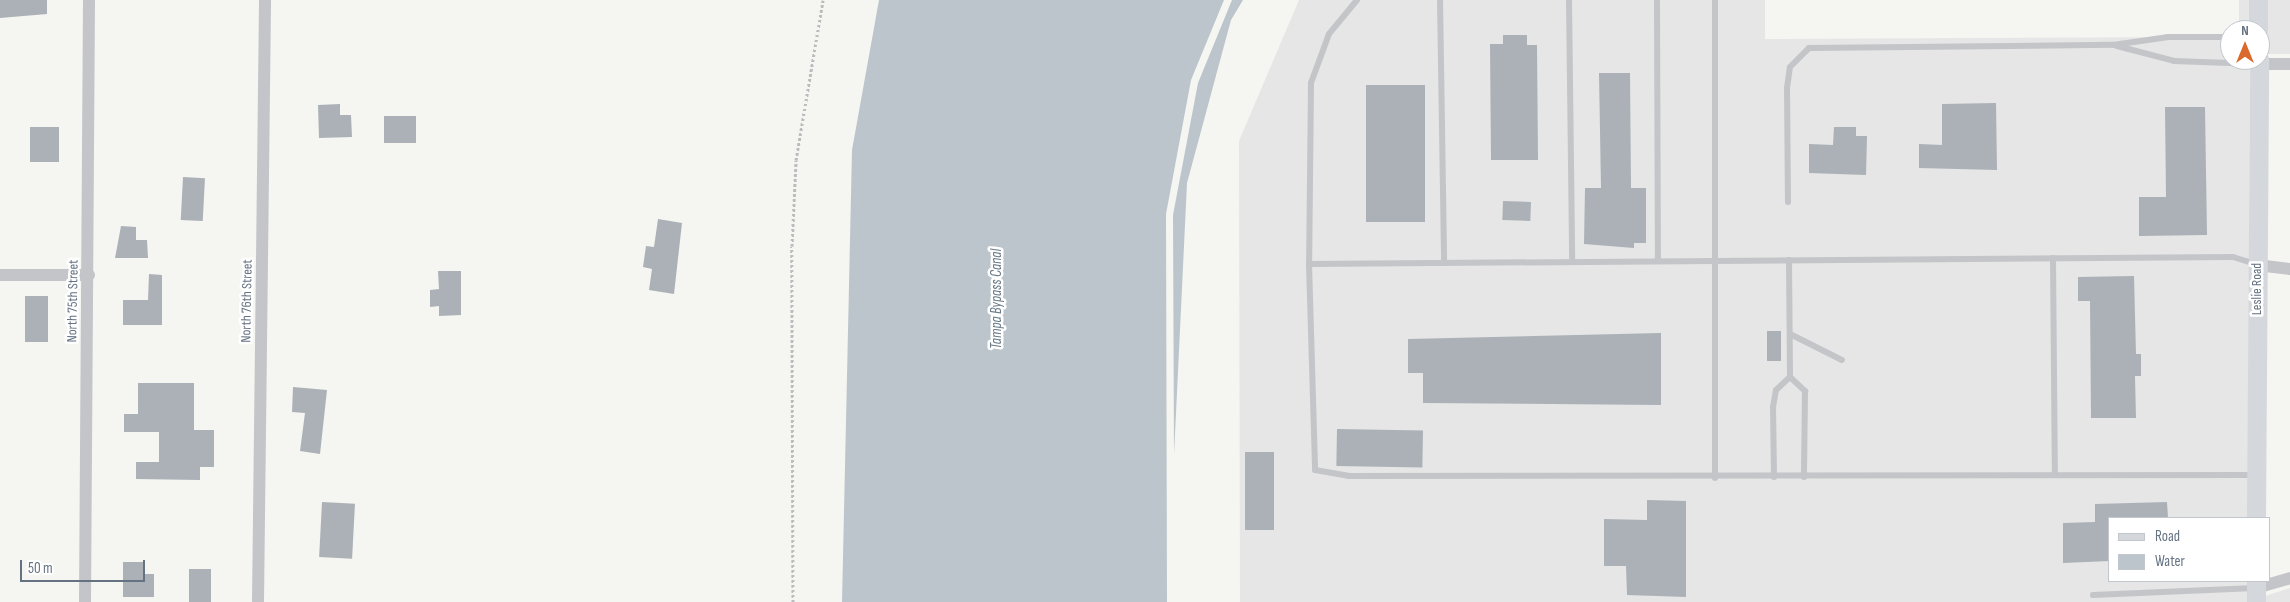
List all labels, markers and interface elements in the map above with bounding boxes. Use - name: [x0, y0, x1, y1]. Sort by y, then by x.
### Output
- north arrow: [2220, 20, 2270, 70]
- text: N: [2241, 22, 2249, 39]
- water label: Tampa Bypass Canal: [988, 249, 1006, 349]
- street label: North 75th Street: [64, 259, 82, 343]
- street label: North 76th Street: [238, 259, 256, 343]
- street label: Leslie Road: [2249, 263, 2265, 315]
- legend: [2108, 517, 2270, 582]
- text: Road: [2155, 527, 2180, 546]
- scale bar: [22, 550, 148, 582]
- text: Water: [2155, 552, 2185, 571]
- text: 50 m: [28, 559, 53, 578]

